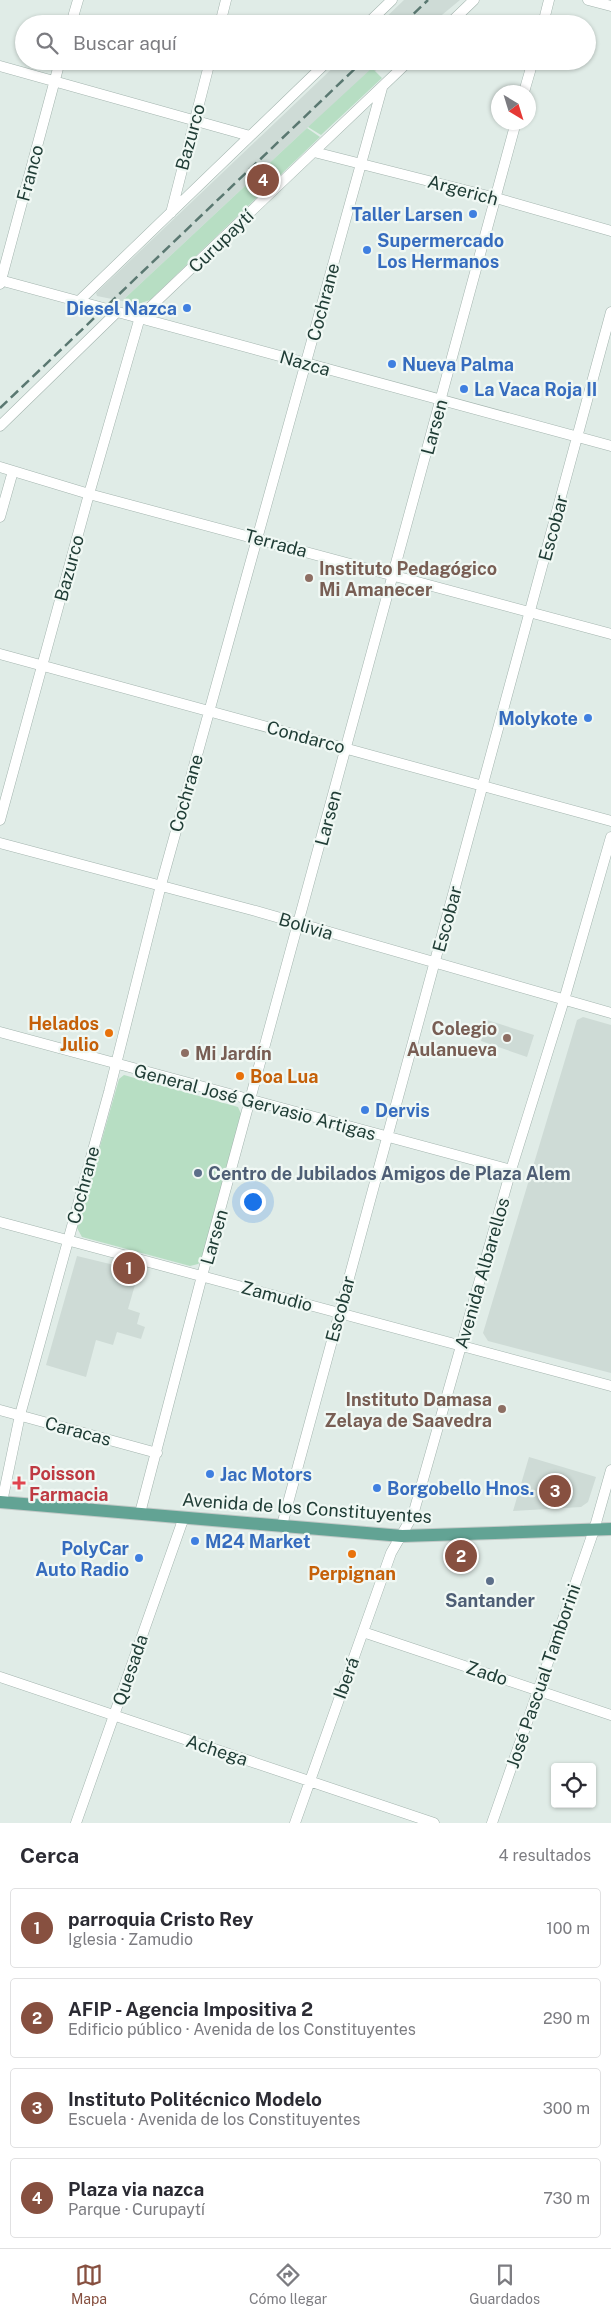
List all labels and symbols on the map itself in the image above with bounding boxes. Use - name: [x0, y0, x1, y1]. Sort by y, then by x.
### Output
- north arrow: [491, 85, 536, 130]
- street label: Bazurco: [171, 101, 209, 173]
- street label: Franco: [12, 142, 48, 204]
- pin: 4: [247, 161, 279, 199]
- street label: Argerich: [425, 171, 501, 209]
- place label: Taller Larsen: [352, 204, 463, 225]
- street label: Curupaytí: [184, 205, 258, 277]
- marker: Taller Larsen: [467, 208, 479, 220]
- place label: Supermercado Los Hermanos: [377, 230, 504, 272]
- marker: Supermercado Los Hermanos: [361, 244, 373, 256]
- street label: Cochrane: [303, 261, 343, 343]
- place label: Diesel Nazca: [66, 298, 177, 319]
- marker: Diesel Nazca: [181, 302, 193, 314]
- street label: Nazca: [277, 346, 333, 380]
- place label: Nueva Palma: [402, 354, 514, 375]
- marker: Nueva Palma: [386, 358, 398, 370]
- place label: La Vaca Roja II: [474, 379, 597, 400]
- marker: La Vaca Roja II: [458, 383, 470, 395]
- street label: Larsen: [417, 397, 451, 457]
- street label: Escobar: [534, 493, 572, 563]
- street label: Terrada: [242, 525, 310, 561]
- street label: Bazurco: [50, 532, 88, 604]
- place label: Instituto Pedagógico Mi Amanecer: [319, 558, 497, 600]
- marker: Instituto Pedagógico Mi Amanecer: [303, 572, 315, 584]
- place label: Molykote: [498, 708, 578, 729]
- marker: Molykote: [582, 712, 594, 724]
- street label: Condarco: [264, 716, 348, 758]
- street label: Cochrane: [165, 752, 207, 834]
- street label: Larsen: [311, 788, 345, 848]
- street label: Escobar: [428, 884, 466, 954]
- street label: Bolivia: [276, 908, 336, 944]
- place label: Helados Julio: [28, 1013, 99, 1055]
- place label: Colegio Aulanueva: [407, 1018, 497, 1060]
- marker: Helados Julio: [103, 1027, 115, 1039]
- marker: Colegio Aulanueva: [501, 1032, 513, 1044]
- place label: Mi Jardín: [195, 1043, 272, 1064]
- marker: Mi Jardín: [179, 1047, 191, 1059]
- street label: General José Gervasio Artigas: [132, 1060, 378, 1144]
- place label: Boa Lua: [250, 1066, 318, 1087]
- marker: Boa Lua: [234, 1070, 246, 1082]
- place label: Dervis: [375, 1100, 430, 1121]
- marker: Dervis: [359, 1104, 371, 1116]
- street label: Cochrane: [63, 1144, 103, 1226]
- place label: Centro de Jubilados Amigos de Plaza Alem: [208, 1163, 571, 1184]
- marker: Centro de Jubilados Amigos de Plaza Alem: [192, 1167, 204, 1179]
- your location: [240, 1189, 266, 1215]
- street label: Avenida Albarellos: [450, 1195, 514, 1351]
- street label: Larsen: [196, 1207, 232, 1267]
- pin: 1: [113, 1249, 145, 1287]
- street label: Escobar: [321, 1274, 359, 1344]
- street label: Zamudio: [239, 1276, 315, 1316]
- place label: Instituto Damasa Zelaya de Saavedra: [325, 1389, 492, 1431]
- marker: Instituto Damasa Zelaya de Saavedra: [496, 1403, 508, 1415]
- street label: Caracas: [43, 1412, 113, 1450]
- place label: Poisson Farmacia: [29, 1463, 109, 1505]
- place label: Jac Motors: [220, 1464, 312, 1485]
- marker: Jac Motors: [204, 1468, 216, 1480]
- pin: 3: [539, 1472, 571, 1510]
- marker: Poisson Farmacia: [13, 1477, 25, 1489]
- place label: Borgobello Hnos.: [387, 1478, 534, 1499]
- marker: Borgobello Hnos.: [371, 1482, 383, 1494]
- street label: Avenida de los Constituyentes: [181, 1489, 433, 1527]
- place label: M24 Market: [205, 1531, 310, 1552]
- marker: M24 Market: [189, 1535, 201, 1547]
- pin: 2: [445, 1537, 477, 1575]
- place label: PolyCar Auto Radio: [35, 1538, 130, 1580]
- marker: Perpignan: [346, 1548, 358, 1560]
- marker: PolyCar Auto Radio: [133, 1552, 145, 1564]
- place label: Perpignan: [308, 1563, 396, 1584]
- marker: Santander: [484, 1575, 496, 1587]
- street label: José Pascual Tamborini: [502, 1581, 584, 1771]
- place label: Santander: [445, 1590, 536, 1611]
- street label: Quesada: [108, 1632, 152, 1708]
- street label: Iberá: [329, 1654, 363, 1702]
- street label: Zado: [464, 1656, 510, 1690]
- street label: Achega: [184, 1730, 250, 1770]

